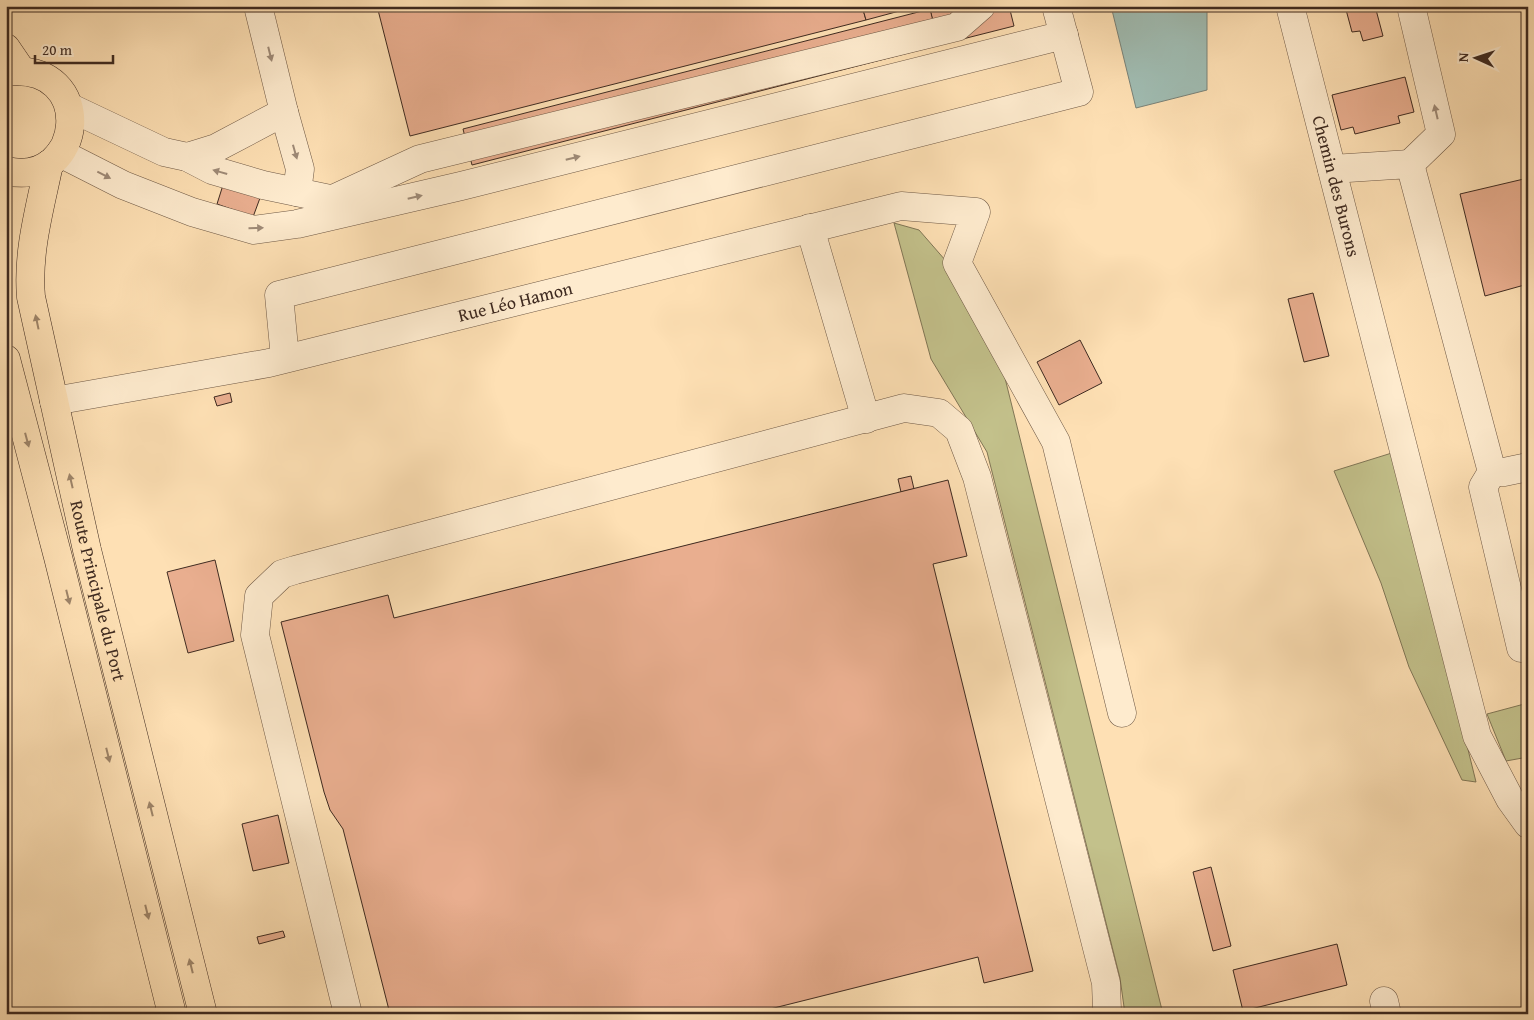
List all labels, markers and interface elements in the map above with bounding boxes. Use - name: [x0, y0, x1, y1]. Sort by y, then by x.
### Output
- scale bar: [35, 32, 112, 64]
- north arrow: [1452, 32, 1502, 82]
- text: 20 m: [42, 39, 73, 60]
- one-way arrow: [266, 46, 274, 61]
- text: N: [1453, 51, 1473, 63]
- one-way arrow: [1432, 104, 1440, 119]
- street label: Chemin des Burons: [1306, 112, 1368, 260]
- one-way arrow: [292, 144, 300, 159]
- one-way arrow: [565, 154, 581, 162]
- one-way arrow: [213, 168, 228, 176]
- one-way arrow: [96, 171, 111, 179]
- one-way arrow: [408, 193, 423, 201]
- one-way arrow: [248, 224, 264, 232]
- street label: Rue Léo Hamon: [455, 274, 575, 329]
- one-way arrow: [32, 314, 40, 330]
- one-way arrow: [24, 432, 32, 447]
- one-way arrow: [67, 472, 75, 488]
- street label: Route Principale du Port: [63, 498, 133, 684]
- one-way arrow: [64, 589, 72, 604]
- one-way arrow: [104, 747, 112, 762]
- one-way arrow: [147, 801, 155, 816]
- one-way arrow: [143, 905, 151, 920]
- one-way arrow: [187, 959, 195, 974]

